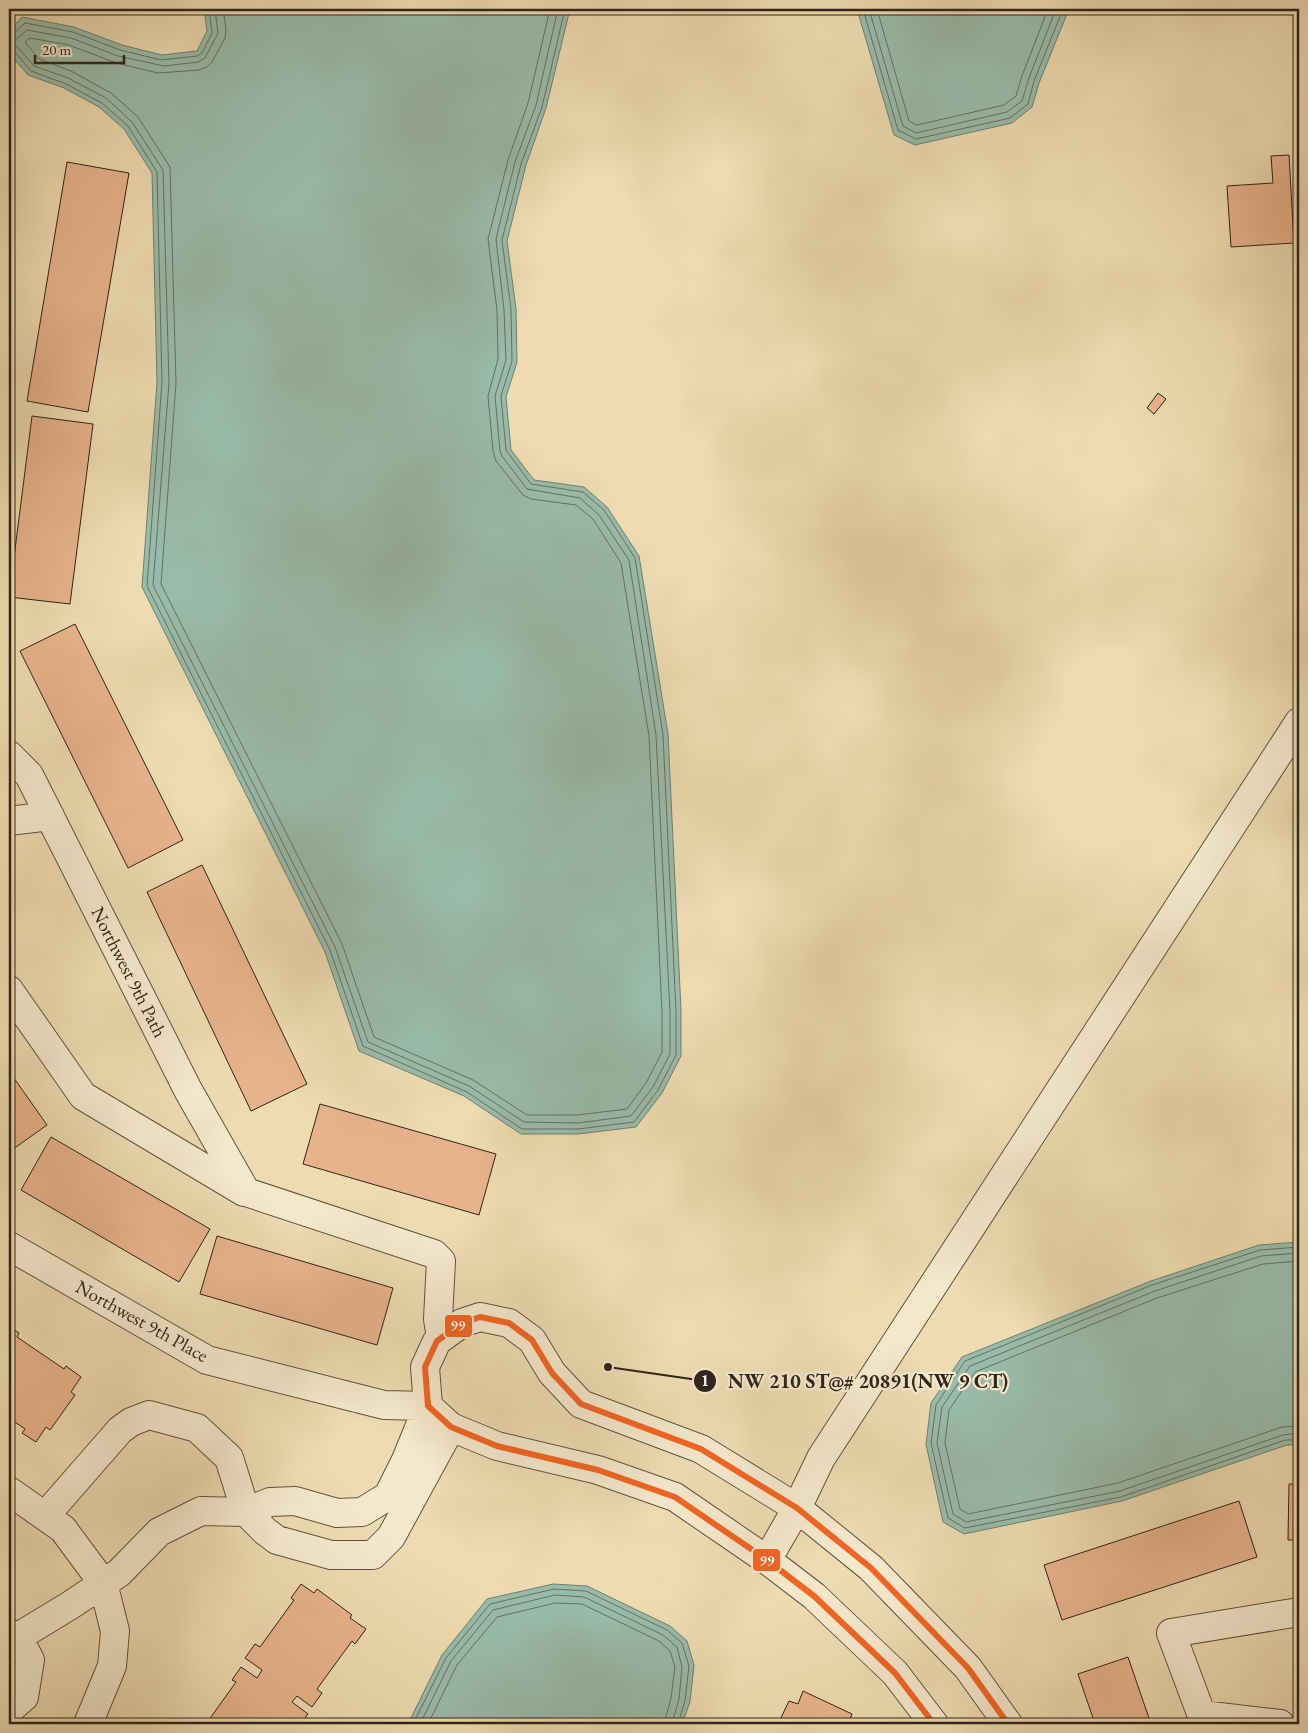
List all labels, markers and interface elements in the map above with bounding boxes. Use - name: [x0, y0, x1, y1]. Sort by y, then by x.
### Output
- scale bar: [35, 32, 124, 64]
- text: 20 m: [42, 40, 71, 59]
- street label: Northwest 9th Path: [85, 902, 173, 1042]
- street label: Northwest 9th Place: [71, 1274, 213, 1368]
- line badge: 99: [444, 1314, 473, 1338]
- text: 99: [451, 1316, 466, 1334]
- callout: NW 210 ST@# 20891(NW 9 CT): [693, 1363, 1018, 1398]
- text: NW 210 ST@# 20891(NW 9 CT): [728, 1368, 1008, 1394]
- text: 1: [701, 1371, 709, 1390]
- line badge: 99: [752, 1548, 781, 1572]
- text: 99: [760, 1551, 775, 1569]

